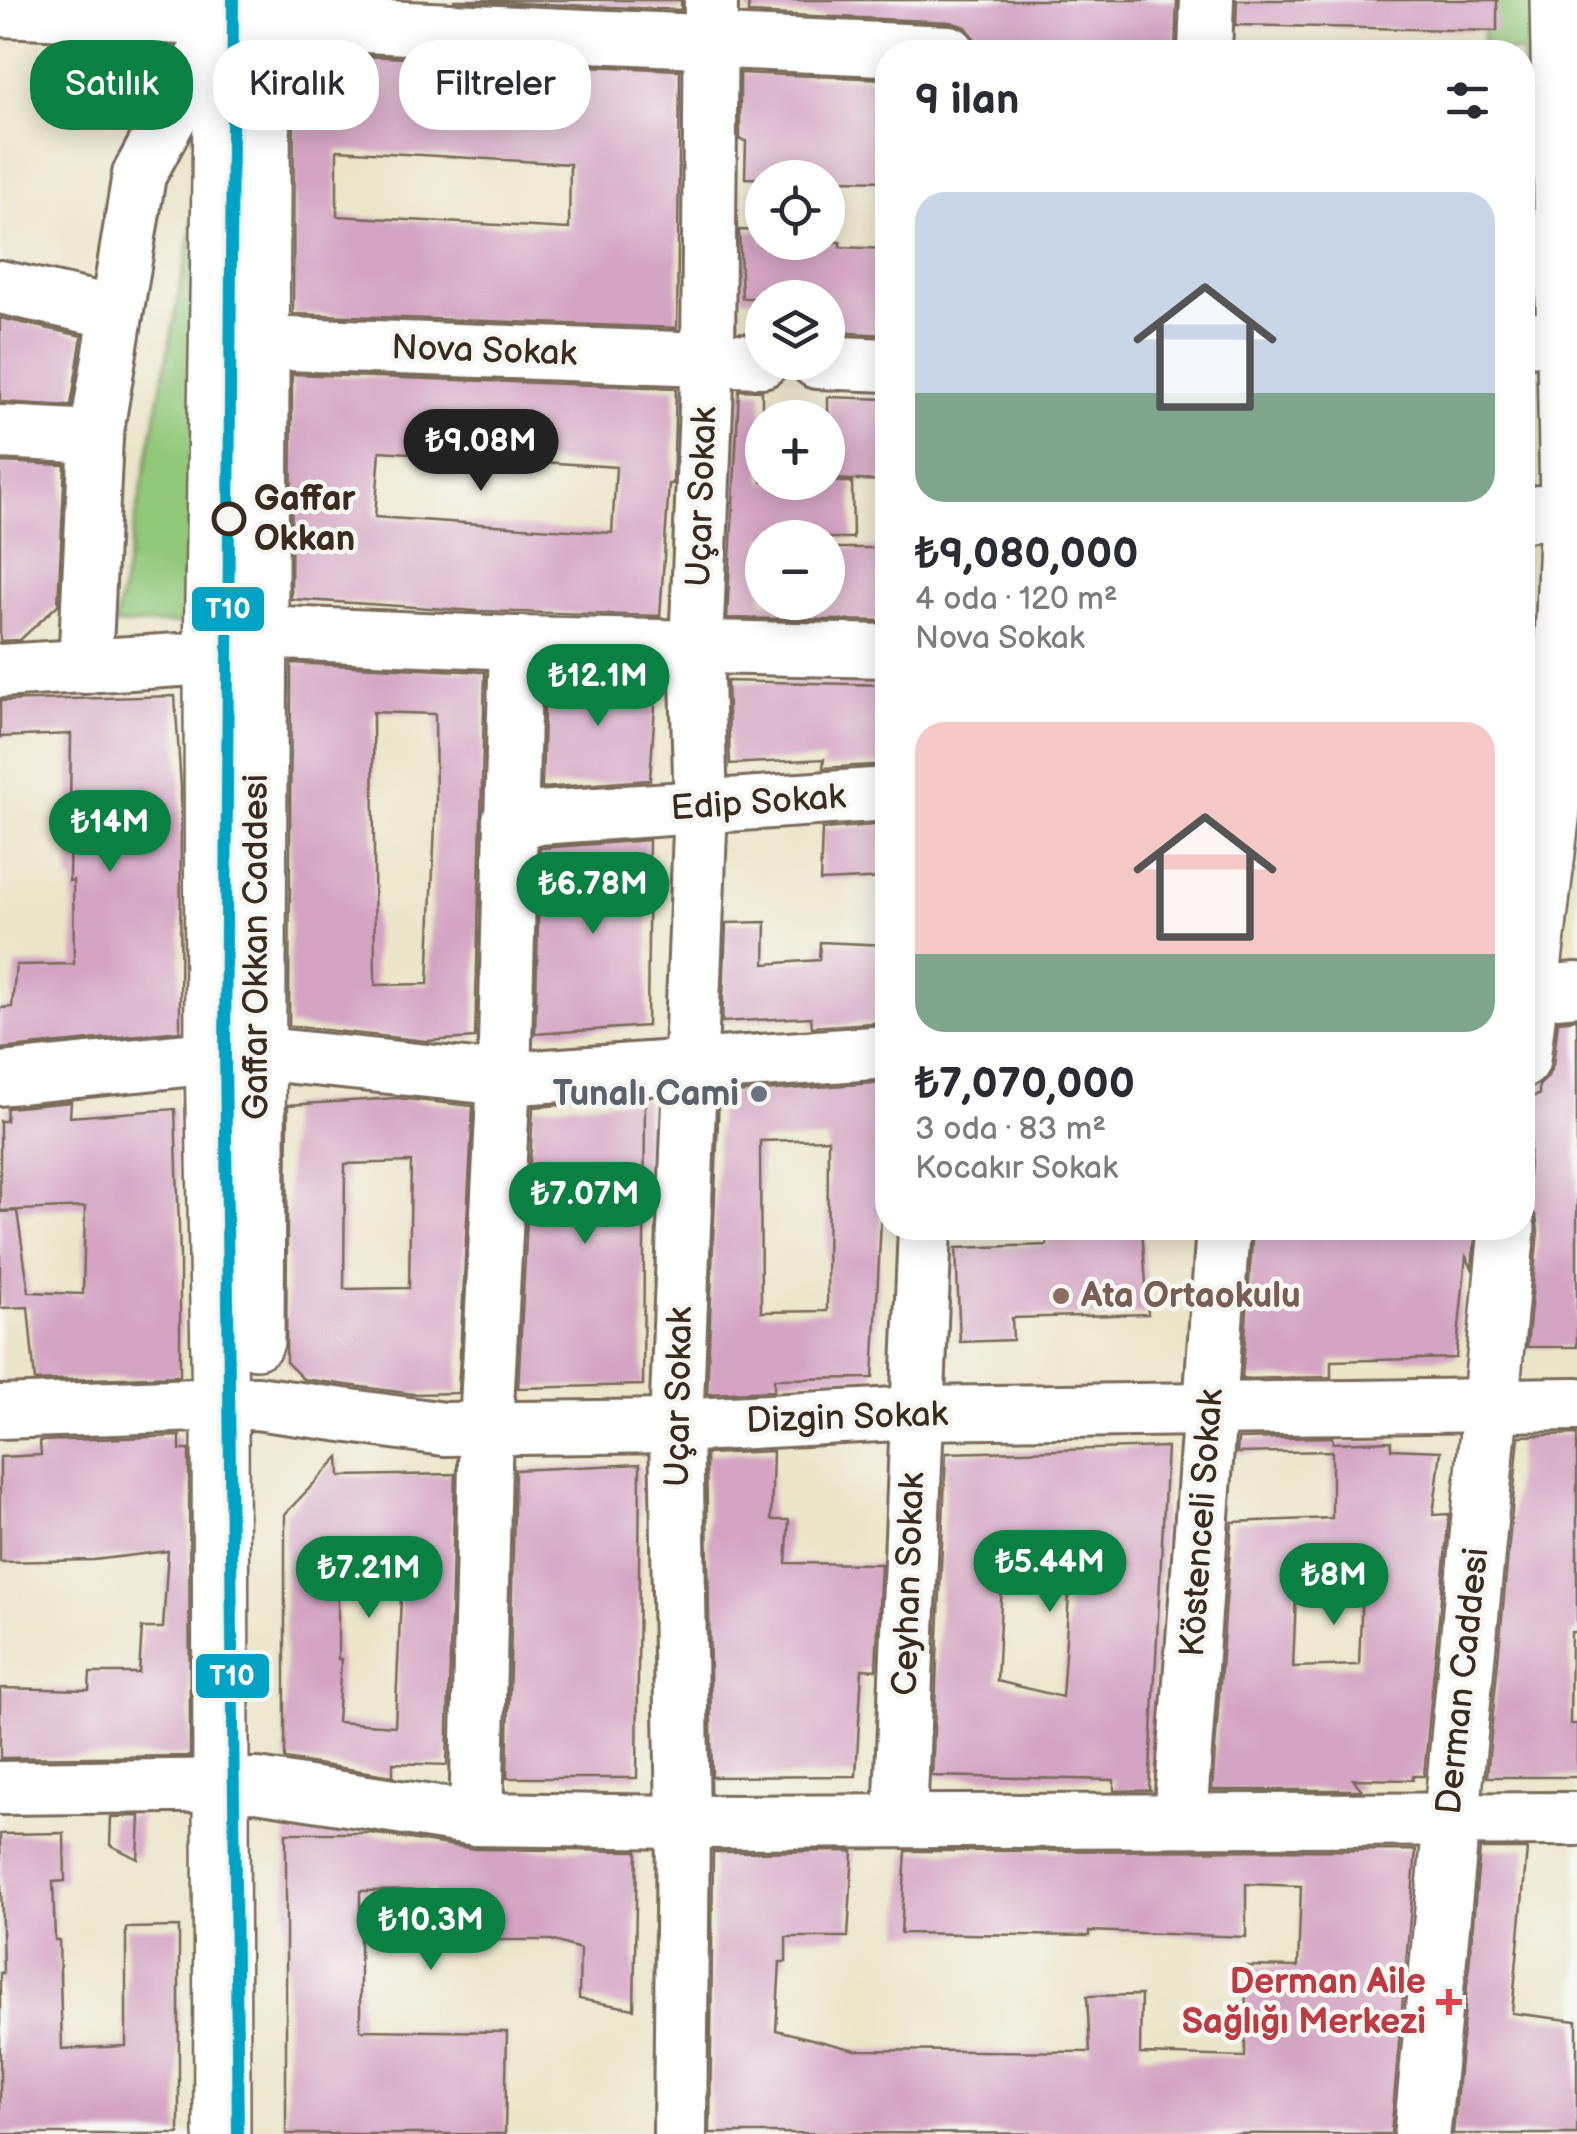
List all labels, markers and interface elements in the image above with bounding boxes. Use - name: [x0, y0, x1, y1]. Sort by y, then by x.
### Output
- chip: Satılık: [30, 40, 193, 130]
- chip: Kiralık: [213, 40, 379, 130]
- chip: Filtreler: [399, 40, 591, 130]
- icon: filters: [1440, 73, 1495, 128]
- text: 9 ilan: [915, 75, 1019, 126]
- map controls: [745, 160, 845, 620]
- button: locate: [745, 160, 845, 260]
- icon: home: [1115, 257, 1295, 437]
- button: layers: [745, 280, 845, 380]
- street label: Nova Sokak: [391, 326, 578, 376]
- button: +: [745, 400, 845, 500]
- street label: Uçar Sokak: [677, 405, 727, 588]
- pin: ₺9.08M: [400, 409, 562, 494]
- text: ₺9.08M: [426, 422, 536, 461]
- place label: Gaffar Okkan: [254, 478, 357, 561]
- marker: Gaffar Okkan: [213, 503, 245, 535]
- button: −: [745, 520, 845, 620]
- text: ₺9,080,000: [915, 529, 1138, 580]
- text: 4 oda · 120 m²: [915, 580, 1118, 619]
- line badge: T10: [190, 585, 266, 633]
- text: T10: [205, 593, 251, 626]
- text: Nova Sokak: [915, 619, 1085, 658]
- pin: ₺12.1M: [517, 644, 679, 729]
- text: ₺12.1M: [548, 657, 648, 696]
- street label: Gaffar Okkan Caddesi: [235, 774, 278, 1120]
- street label: Edip Sokak: [669, 775, 848, 831]
- icon: home: [1115, 787, 1295, 967]
- pin: ₺14M: [51, 790, 169, 875]
- text: ₺14M: [71, 803, 149, 842]
- pin: ₺6.78M: [512, 852, 674, 937]
- text: ₺6.78M: [538, 865, 648, 904]
- text: ₺7,070,000: [915, 1059, 1135, 1110]
- place label: Tunalı Cami: [553, 1073, 739, 1116]
- marker: Tunalı Cami: [748, 1083, 770, 1105]
- text: 3 oda · 83 m²: [915, 1110, 1106, 1149]
- text: Kocakır Sokak: [915, 1149, 1118, 1188]
- pin: ₺7.07M: [504, 1162, 666, 1247]
- text: ₺7.07M: [531, 1175, 639, 1214]
- place label: Ata Ortaokulu: [1080, 1275, 1301, 1318]
- marker: Ata Ortaokulu: [1050, 1285, 1072, 1307]
- street label: Uçar Sokak: [656, 1306, 702, 1487]
- street label: Köstenceli Sokak: [1171, 1387, 1233, 1658]
- street label: Dizgin Sokak: [745, 1393, 949, 1443]
- street label: Ceyhan Sokak: [884, 1471, 934, 1696]
- pin: ₺5.44M: [969, 1530, 1131, 1615]
- pin: ₺7.21M: [288, 1536, 450, 1621]
- text: ₺5.44M: [995, 1543, 1105, 1582]
- pin: ₺8M: [1286, 1543, 1382, 1628]
- street label: Derman Caddesi: [1428, 1546, 1498, 1816]
- text: ₺7.21M: [318, 1549, 420, 1588]
- text: ₺8M: [1301, 1556, 1367, 1595]
- line badge: T10: [194, 1652, 271, 1700]
- text: T10: [209, 1660, 255, 1693]
- pin: ₺10.3M: [350, 1888, 512, 1973]
- text: ₺10.3M: [378, 1901, 484, 1940]
- place label: Derman Aile Sağlığı Merkezi: [1182, 1961, 1426, 2044]
- marker: Derman Aile Sağlığı Merkezi: [1436, 1989, 1462, 2015]

